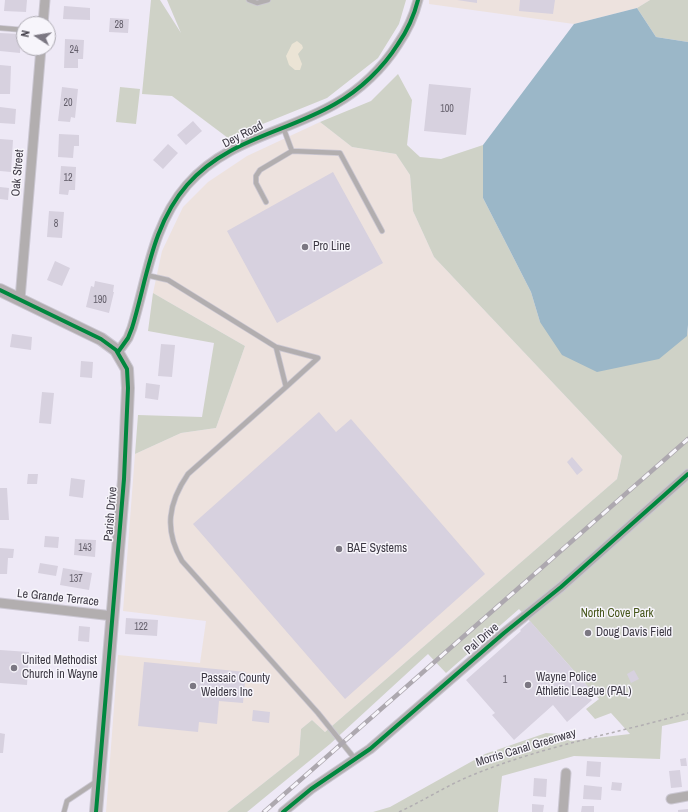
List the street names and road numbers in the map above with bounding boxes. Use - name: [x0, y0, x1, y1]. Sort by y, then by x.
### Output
- street label: Dey Road: [220, 119, 266, 151]
- street label: Oak Street: [9, 149, 27, 197]
- street label: Parish Drive: [101, 486, 121, 542]
- street label: Le Grande Terrace: [16, 587, 100, 609]
- street label: Pal Drive: [462, 620, 502, 658]
- street label: Morris Canal Greenway: [474, 726, 578, 770]

